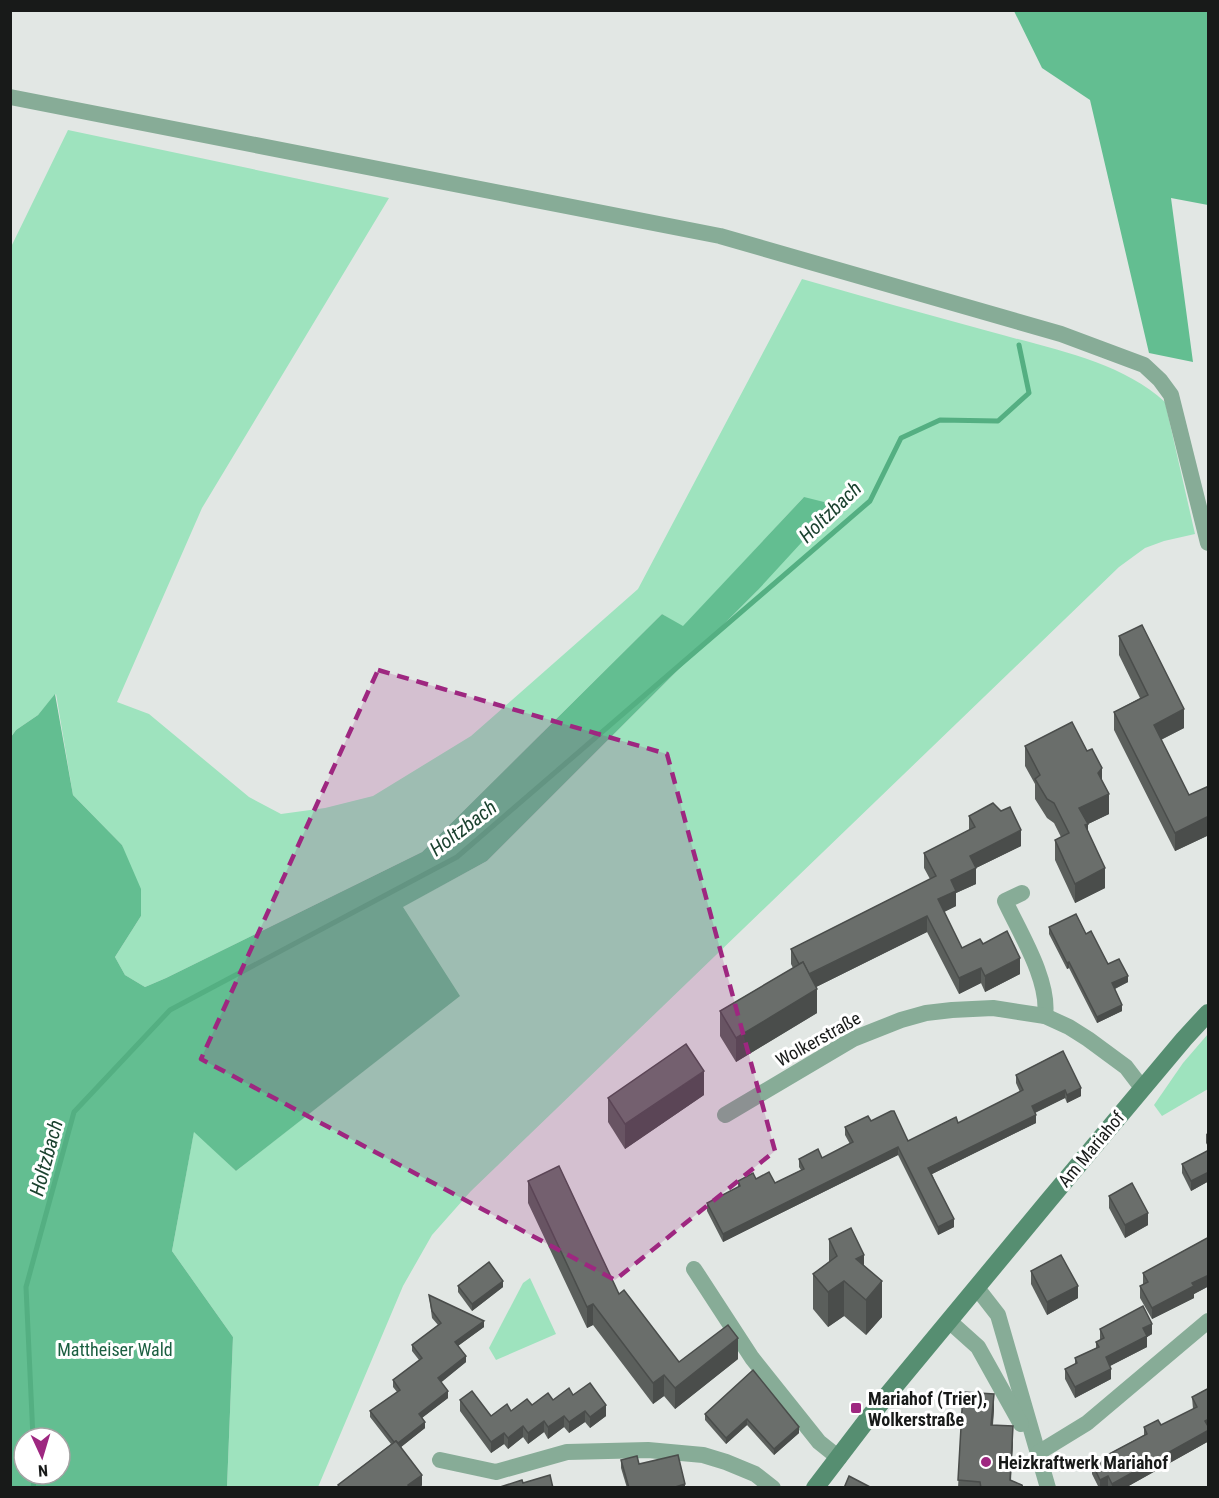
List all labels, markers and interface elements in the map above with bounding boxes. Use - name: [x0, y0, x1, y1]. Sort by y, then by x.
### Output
- water label: Holtzbach: [794, 476, 866, 548]
- water label: Holtzbach: [425, 795, 501, 861]
- street label: Wolkerstraße: [772, 1007, 864, 1071]
- street label: Am Mariahof: [1053, 1107, 1129, 1191]
- water label: Holtzbach: [24, 1117, 68, 1199]
- park label: Mattheiser Wald: [57, 1339, 173, 1360]
- place label: Mariahof (Trier), Wolkerstraße: [868, 1388, 987, 1430]
- marker: Mariahof (Trier), Wolkerstraße: [849, 1401, 863, 1415]
- north arrow: [12, 1426, 72, 1486]
- place label: Heizkraftwerk Mariahof: [998, 1452, 1168, 1473]
- marker: Heizkraftwerk Mariahof: [979, 1455, 993, 1469]
- text: N: [37, 1461, 49, 1480]

